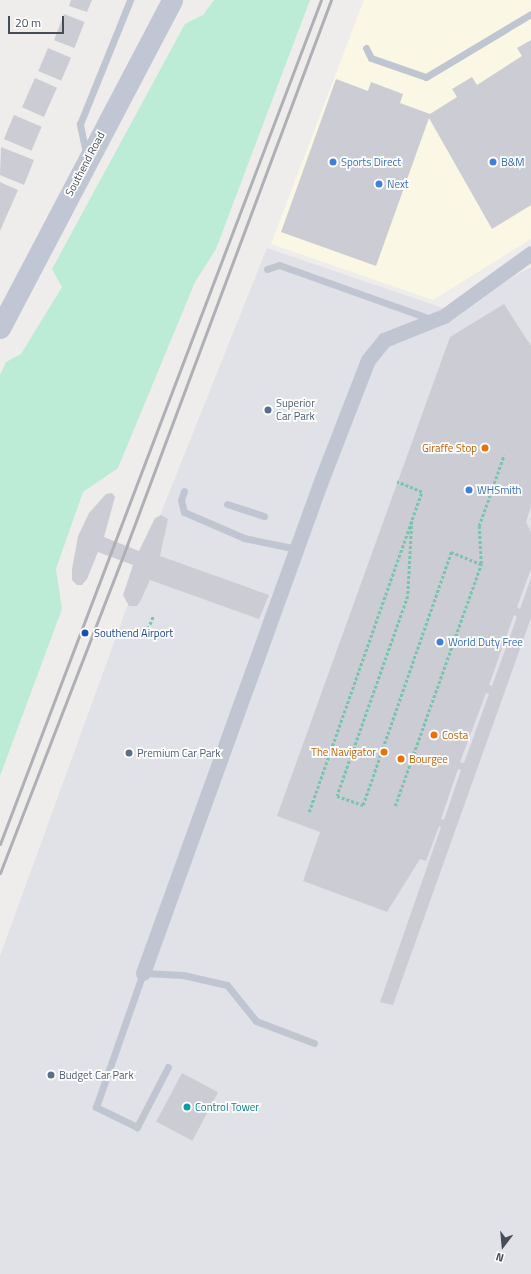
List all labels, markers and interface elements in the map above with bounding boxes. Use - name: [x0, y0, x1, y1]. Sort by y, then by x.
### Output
- scale bar: [10, 8, 66, 34]
- text: 20 m: [15, 13, 41, 32]
- street label: Southend Road: [63, 130, 107, 198]
- place label: Sports Direct: [341, 155, 401, 169]
- place label: B&M: [501, 155, 525, 169]
- marker: Sports Direct: [328, 157, 338, 167]
- marker: B&M: [488, 157, 498, 167]
- place label: Next: [387, 177, 409, 191]
- marker: Next: [374, 179, 384, 189]
- place label: Superior Car Park: [276, 397, 315, 423]
- marker: Superior Car Park: [263, 405, 273, 415]
- place label: Giraffe Stop: [422, 441, 477, 455]
- marker: Giraffe Stop: [480, 443, 490, 453]
- place label: WHSmith: [477, 483, 522, 497]
- marker: WHSmith: [464, 485, 474, 495]
- place label: Southend Airport: [94, 626, 173, 640]
- marker: Southend Airport: [79, 627, 91, 639]
- place label: World Duty Free: [448, 635, 523, 649]
- marker: World Duty Free: [435, 637, 445, 647]
- place label: Costa: [442, 728, 468, 742]
- marker: Costa: [429, 730, 439, 740]
- place label: The Navigator: [311, 745, 376, 759]
- place label: Premium Car Park: [137, 746, 221, 760]
- marker: The Navigator: [379, 747, 389, 757]
- marker: Premium Car Park: [124, 748, 134, 758]
- place label: Bourgee: [409, 752, 448, 766]
- marker: Bourgee: [396, 754, 406, 764]
- place label: Budget Car Park: [59, 1068, 134, 1082]
- marker: Budget Car Park: [46, 1070, 56, 1080]
- place label: Control Tower: [195, 1100, 259, 1114]
- marker: Control Tower: [182, 1102, 192, 1112]
- north arrow: [483, 1226, 523, 1266]
- text: N: [494, 1249, 506, 1266]

